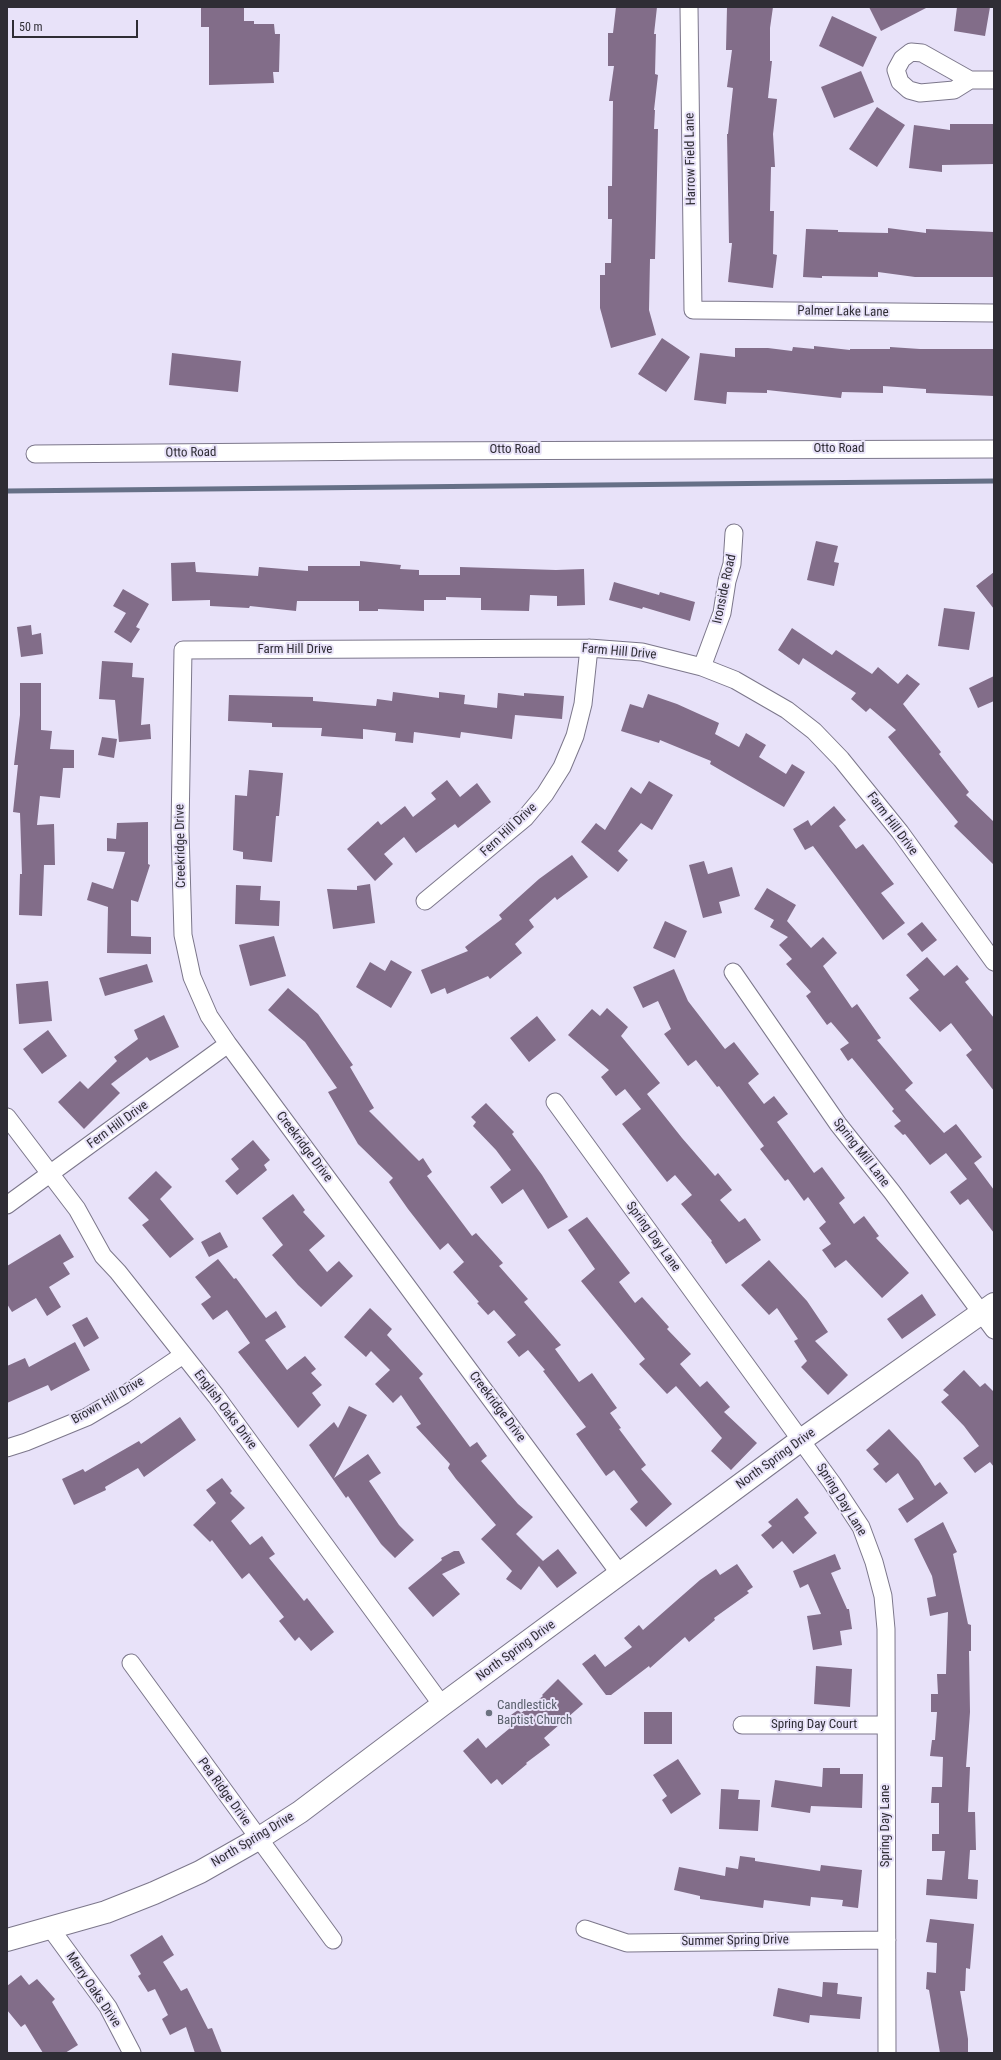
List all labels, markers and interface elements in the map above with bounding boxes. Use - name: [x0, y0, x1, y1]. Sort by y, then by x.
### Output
- scale bar: [14, 12, 140, 38]
- text: 50 m: [19, 20, 43, 34]
- street label: Harrow Field Lane: [682, 113, 700, 205]
- street label: Palmer Lake Lane: [797, 303, 889, 321]
- street label: Otto Road: [814, 441, 864, 457]
- street label: Otto Road: [490, 442, 540, 458]
- street label: Otto Road: [165, 445, 217, 461]
- street label: Ironside Road: [710, 553, 740, 625]
- street label: Farm Hill Drive: [581, 641, 657, 663]
- street label: Farm Hill Drive: [258, 642, 332, 658]
- street label: Farm Hill Drive: [863, 789, 921, 859]
- street label: Fern Hill Drive: [478, 800, 540, 860]
- street label: Creekridge Drive: [172, 804, 190, 888]
- street label: Fern Hill Drive: [85, 1098, 151, 1152]
- street label: Creekridge Drive: [272, 1109, 336, 1185]
- street label: Spring Mill Lane: [830, 1116, 892, 1190]
- street label: Spring Day Lane: [622, 1199, 684, 1275]
- street label: English Oaks Drive: [190, 1367, 260, 1453]
- street label: Creekridge Drive: [465, 1369, 529, 1445]
- street label: Brown Hill Drive: [69, 1374, 147, 1428]
- street label: North Spring Drive: [734, 1425, 818, 1493]
- street label: Spring Day Lane: [813, 1461, 869, 1539]
- street label: North Spring Drive: [474, 1617, 558, 1685]
- place label: Candlestick Baptist Church: [497, 1698, 572, 1729]
- marker: Candlestick Baptist Church: [484, 1708, 494, 1718]
- street label: Spring Day Court: [771, 1717, 857, 1733]
- street label: Pea Ridge Drive: [194, 1755, 254, 1829]
- street label: Spring Day Lane: [878, 1785, 894, 1867]
- street label: North Spring Drive: [209, 1809, 297, 1871]
- street label: Summer Spring Drive: [681, 1932, 789, 1950]
- street label: Merry Oaks Drive: [62, 1950, 124, 2030]

